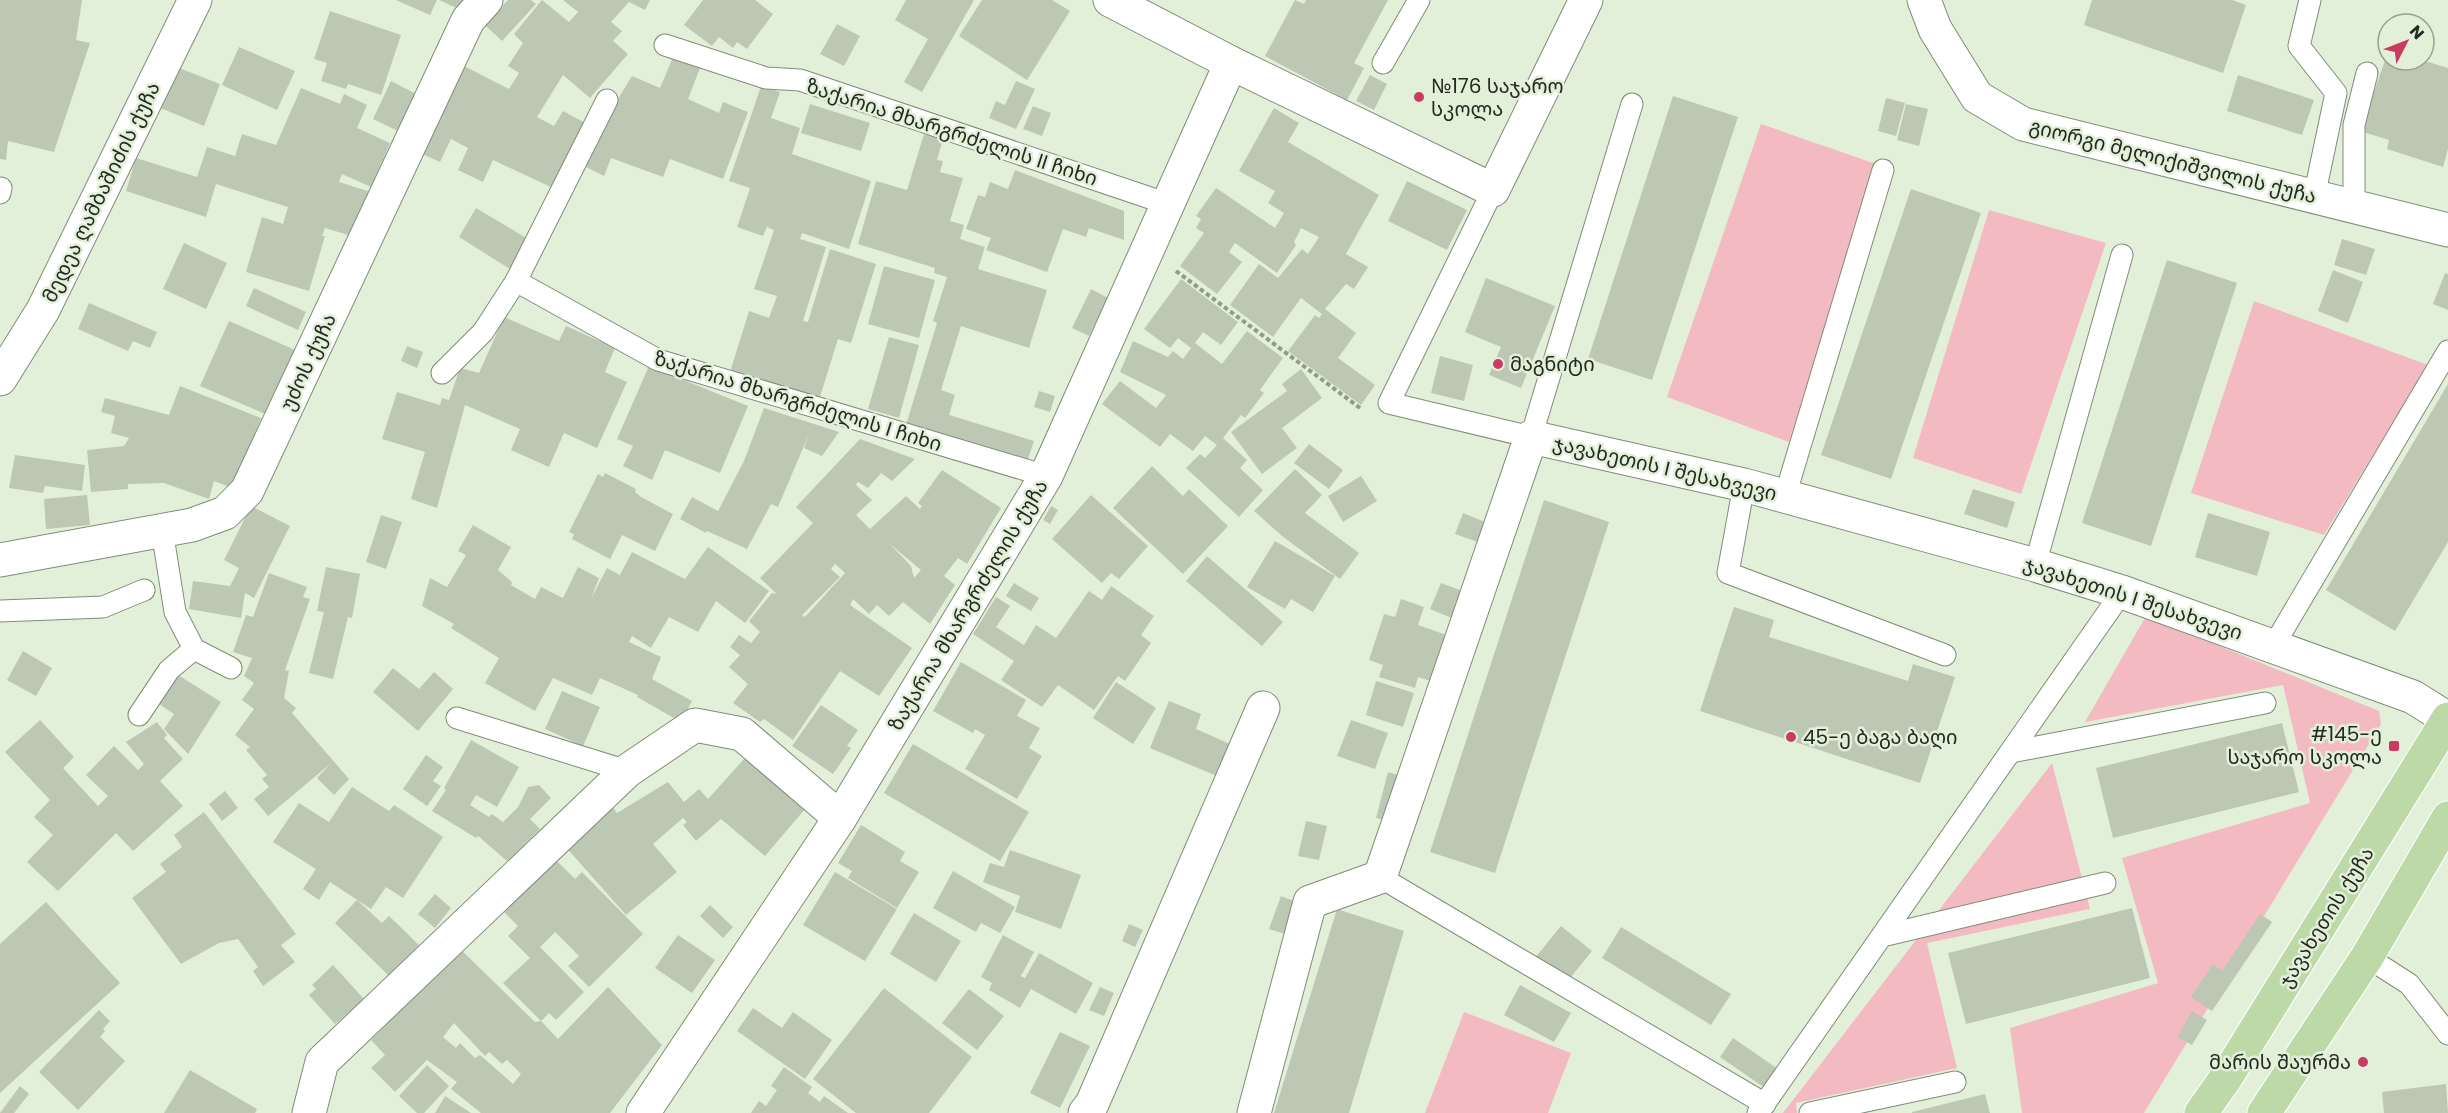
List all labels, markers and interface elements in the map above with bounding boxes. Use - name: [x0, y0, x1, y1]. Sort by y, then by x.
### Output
- north arrow: [2376, 12, 2436, 72]
- text: N: [2404, 20, 2429, 44]
- street label: ზაქარია მხარგრძელის II ჩიხი: [803, 72, 1101, 192]
- place label: №176 საჯარო სკოლა: [1431, 72, 1564, 123]
- street label: მედეა ღამბაშიძის ქუჩა: [35, 77, 167, 307]
- marker: №176 საჯარო სკოლა: [1412, 90, 1426, 104]
- street label: გიორგი მელიქიშვილის ქუჩა: [2026, 112, 2320, 210]
- street label: უძოს ქუჩა: [273, 309, 343, 415]
- street label: ზაქარია მხარგრძელის I ჩიხი: [651, 344, 945, 458]
- place label: მაგნიტი: [1510, 350, 1595, 378]
- marker: მაგნიტი: [1491, 357, 1505, 371]
- street label: ჯავახეთის I შესახვევი: [1550, 429, 1780, 507]
- street label: ზაქარია მხარგრძელის ქუჩა: [882, 474, 1054, 736]
- street label: ჯავახეთის I შესახვევი: [2020, 549, 2246, 647]
- place label: #145-ე საჯარო სკოლა: [2227, 720, 2382, 771]
- place label: 45-ე ბაგა ბაღი: [1803, 723, 1957, 751]
- marker: 45-ე ბაგა ბაღი: [1784, 730, 1798, 744]
- marker: #145-ე საჯარო სკოლა: [2387, 739, 2401, 753]
- street label: ჯავახეთის ქუჩა: [2271, 841, 2381, 993]
- place label: მარის შაურმა: [2209, 1048, 2351, 1076]
- marker: მარის შაურმა: [2356, 1055, 2370, 1069]

